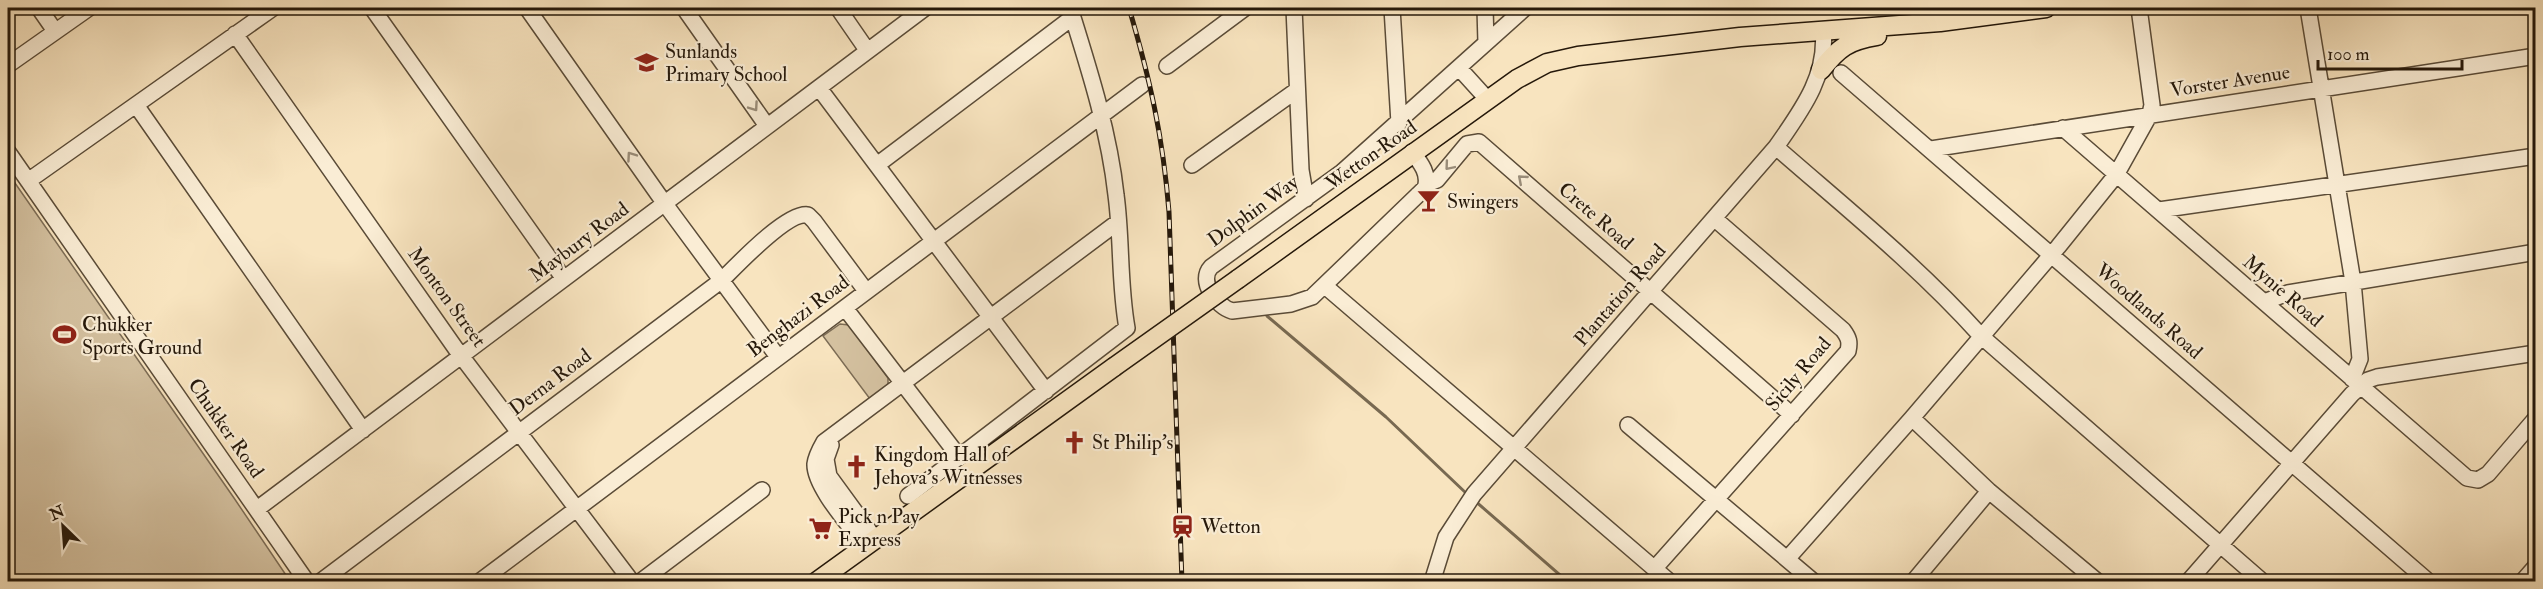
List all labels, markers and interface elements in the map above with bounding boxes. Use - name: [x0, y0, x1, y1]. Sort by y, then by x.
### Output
- scale bar: [2318, 33, 2462, 71]
- place label: Sunlands Primary School: [665, 39, 787, 87]
- text: 100 m: [2327, 43, 2370, 66]
- school or university icon: Sunlands Primary School: [634, 49, 660, 75]
- street label: Vorster Avenue: [2168, 59, 2292, 103]
- one-way arrow: [747, 101, 758, 112]
- street label: Wetton Road: [1320, 114, 1422, 196]
- one-way arrow: [627, 151, 638, 162]
- one-way arrow: [1445, 159, 1456, 170]
- street label: Dolphin Way: [1202, 169, 1305, 253]
- one-way arrow: [1519, 175, 1529, 186]
- street label: Crete Road: [1553, 177, 1639, 255]
- bar icon: Swingers: [1416, 188, 1442, 214]
- place label: Swingers: [1447, 189, 1519, 214]
- street label: Maybury Road: [524, 196, 634, 288]
- street label: Plantation Road: [1569, 239, 1671, 351]
- street label: Monton Street: [402, 242, 492, 352]
- street label: Mynie Road: [2238, 250, 2328, 333]
- street label: Woodlands Road: [2089, 257, 2208, 364]
- street label: Benghazi Road: [742, 269, 854, 363]
- place label: Chukker Sports Ground: [82, 312, 202, 361]
- sports icon: Chukker Sports Ground: [51, 322, 77, 348]
- street label: Sicily Road: [1760, 332, 1836, 416]
- street label: Derna Road: [504, 343, 596, 421]
- street label: Chukker Road: [183, 373, 270, 483]
- church icon: St Philip's: [1061, 429, 1087, 455]
- place label: St Philip's: [1092, 430, 1174, 456]
- place label: Kingdom Hall of Jehova's Witnesses: [873, 442, 1022, 490]
- church icon: Kingdom Hall of Jehova's Witnesses: [843, 453, 869, 479]
- north arrow: [33, 496, 93, 556]
- text: N: [45, 501, 68, 526]
- place label: Pick n Pay Express: [838, 504, 920, 553]
- station icon: Wetton: [1170, 513, 1196, 539]
- place label: Wetton: [1200, 514, 1261, 539]
- supermarket icon: Pick n Pay Express: [807, 515, 833, 541]

